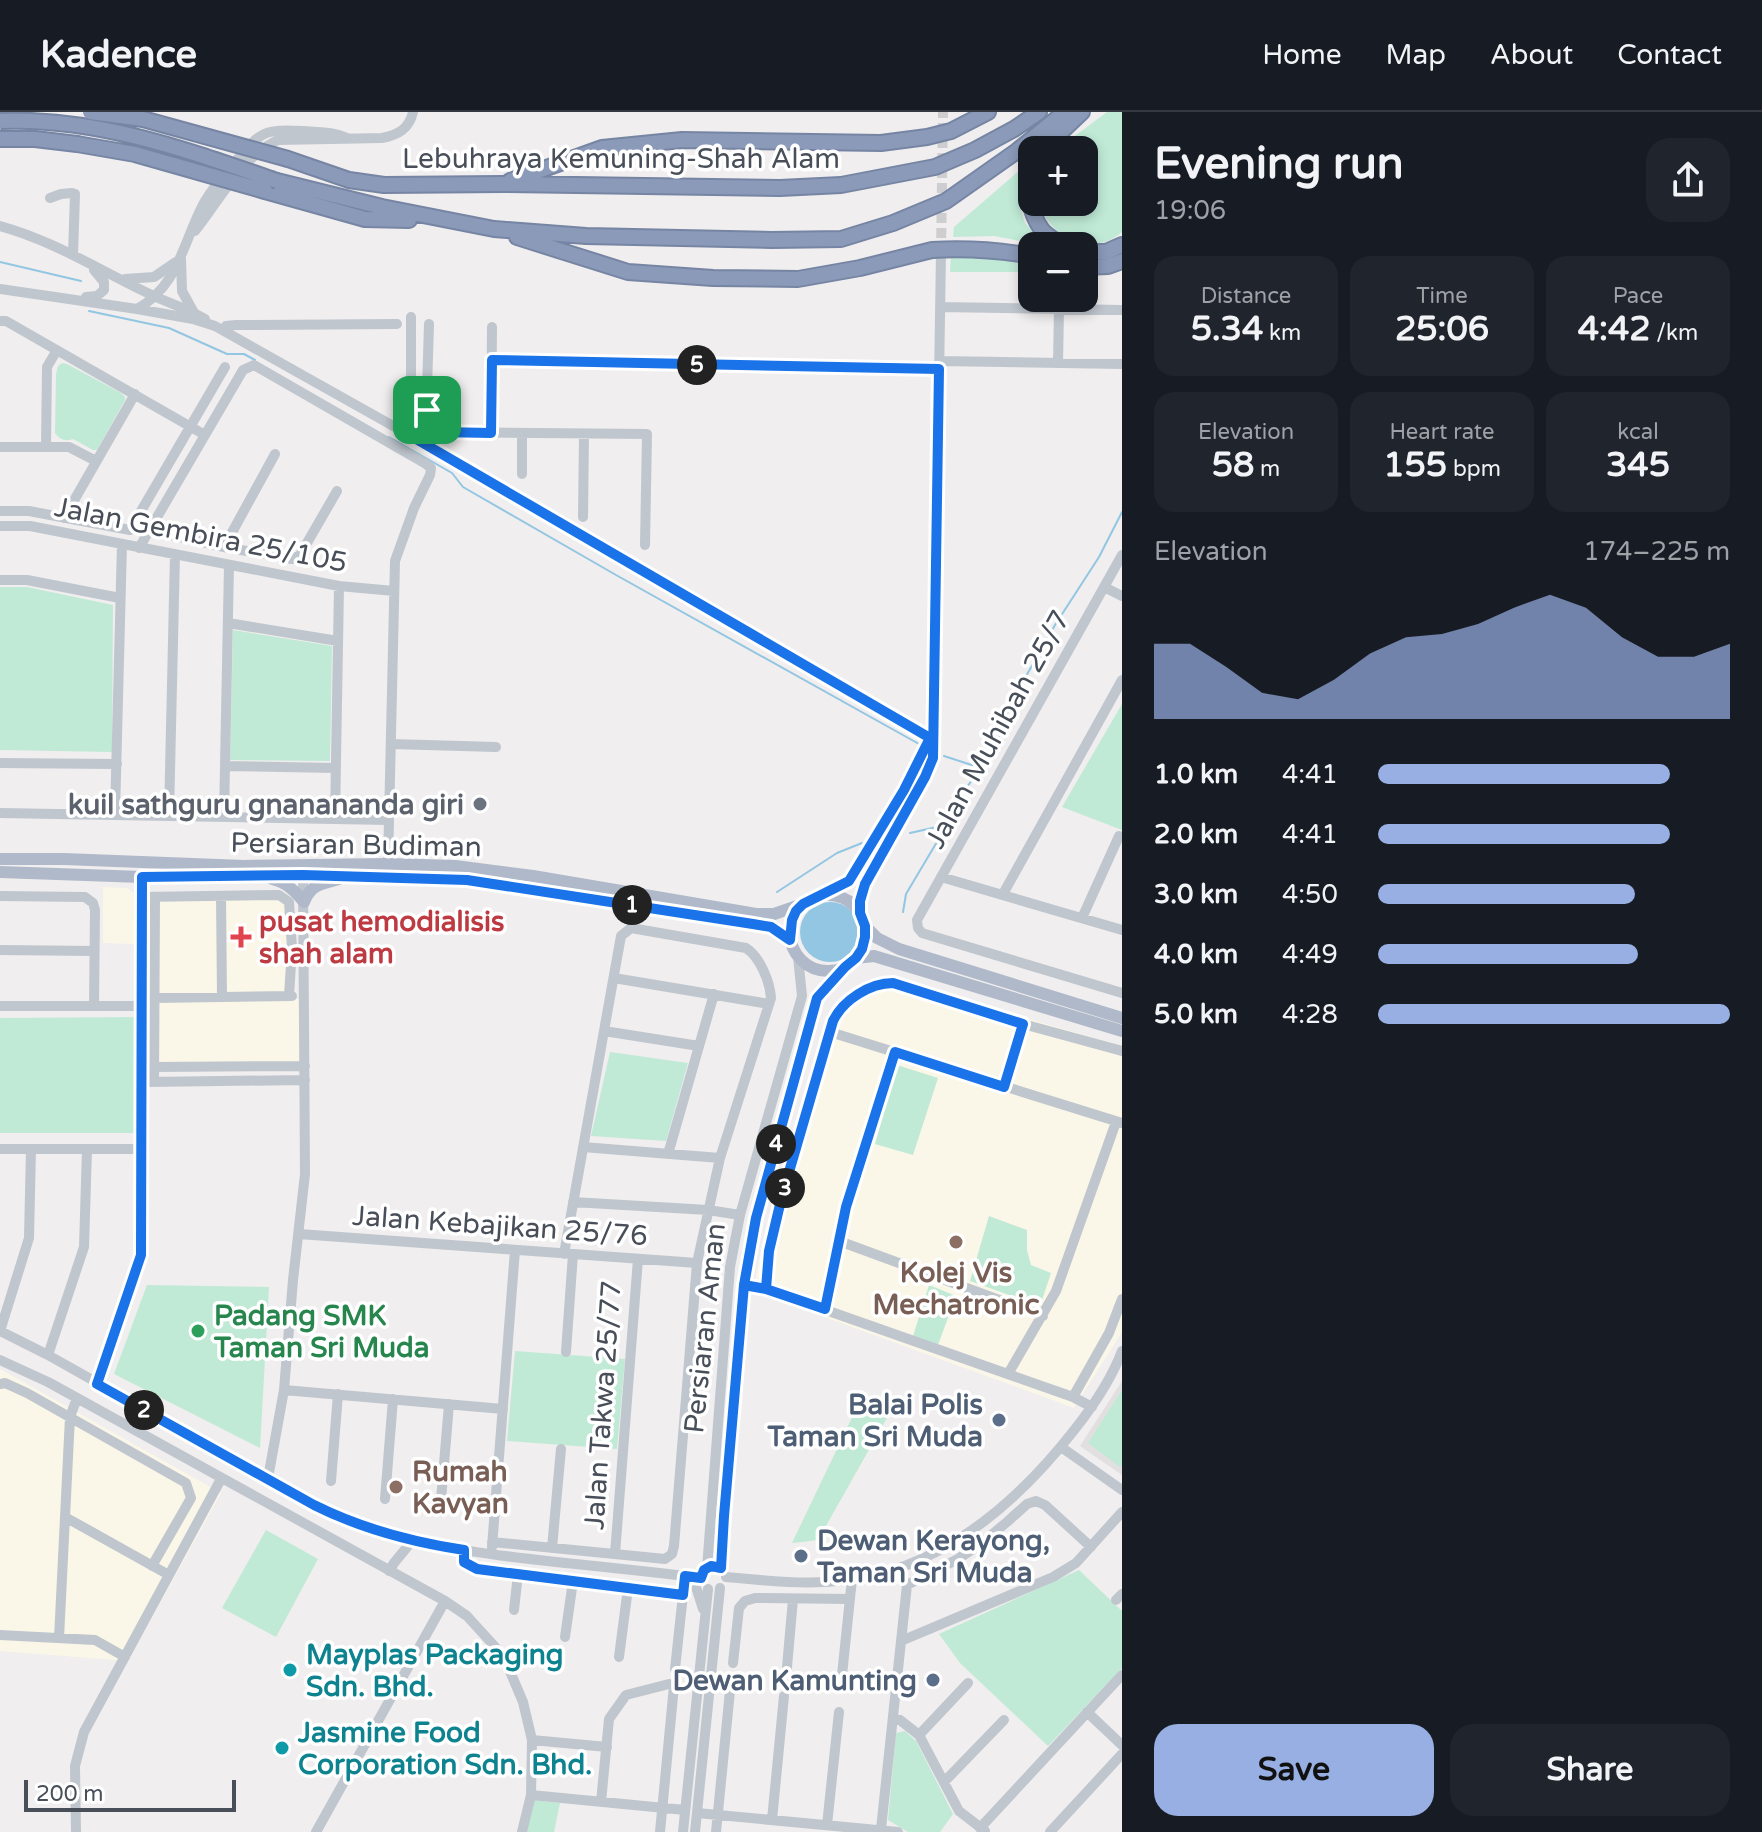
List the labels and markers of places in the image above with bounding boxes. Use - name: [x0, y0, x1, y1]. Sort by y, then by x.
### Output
- pin: 5: [677, 345, 717, 385]
- pin: [393, 376, 461, 444]
- place label: kuil sathguru gnanananda giri: [68, 788, 464, 822]
- marker: kuil sathguru gnanananda giri: [471, 795, 489, 813]
- pin: 1: [612, 885, 652, 925]
- place label: pusat hemodialisis shah alam: [259, 905, 504, 971]
- marker: pusat hemodialisis shah alam: [230, 926, 252, 948]
- pin: 4: [756, 1124, 796, 1164]
- pin: 3: [765, 1168, 805, 1208]
- marker: Kolej Vis Mechatronic: [947, 1233, 965, 1251]
- place label: Kolej Vis Mechatronic: [873, 1256, 1039, 1322]
- place label: Padang SMK Taman Sri Muda: [213, 1299, 429, 1365]
- marker: Padang SMK Taman Sri Muda: [189, 1322, 207, 1340]
- place label: Balai Polis Taman Sri Muda: [767, 1388, 983, 1454]
- pin: 2: [124, 1390, 164, 1430]
- marker: Balai Polis Taman Sri Muda: [990, 1411, 1008, 1429]
- place label: Rumah Kavyan: [412, 1455, 509, 1521]
- marker: Rumah Kavyan: [387, 1478, 405, 1496]
- place label: Dewan Kerayong, Taman Sri Muda: [816, 1524, 1050, 1590]
- marker: Dewan Kerayong, Taman Sri Muda: [792, 1547, 810, 1565]
- place label: Mayplas Packaging Sdn. Bhd.: [306, 1638, 564, 1704]
- marker: Mayplas Packaging Sdn. Bhd.: [281, 1661, 299, 1679]
- place label: Dewan Kamunting: [672, 1664, 917, 1698]
- marker: Dewan Kamunting: [924, 1671, 942, 1689]
- place label: Jasmine Food Corporation Sdn. Bhd.: [297, 1716, 592, 1782]
- marker: Jasmine Food Corporation Sdn. Bhd.: [273, 1739, 291, 1757]

